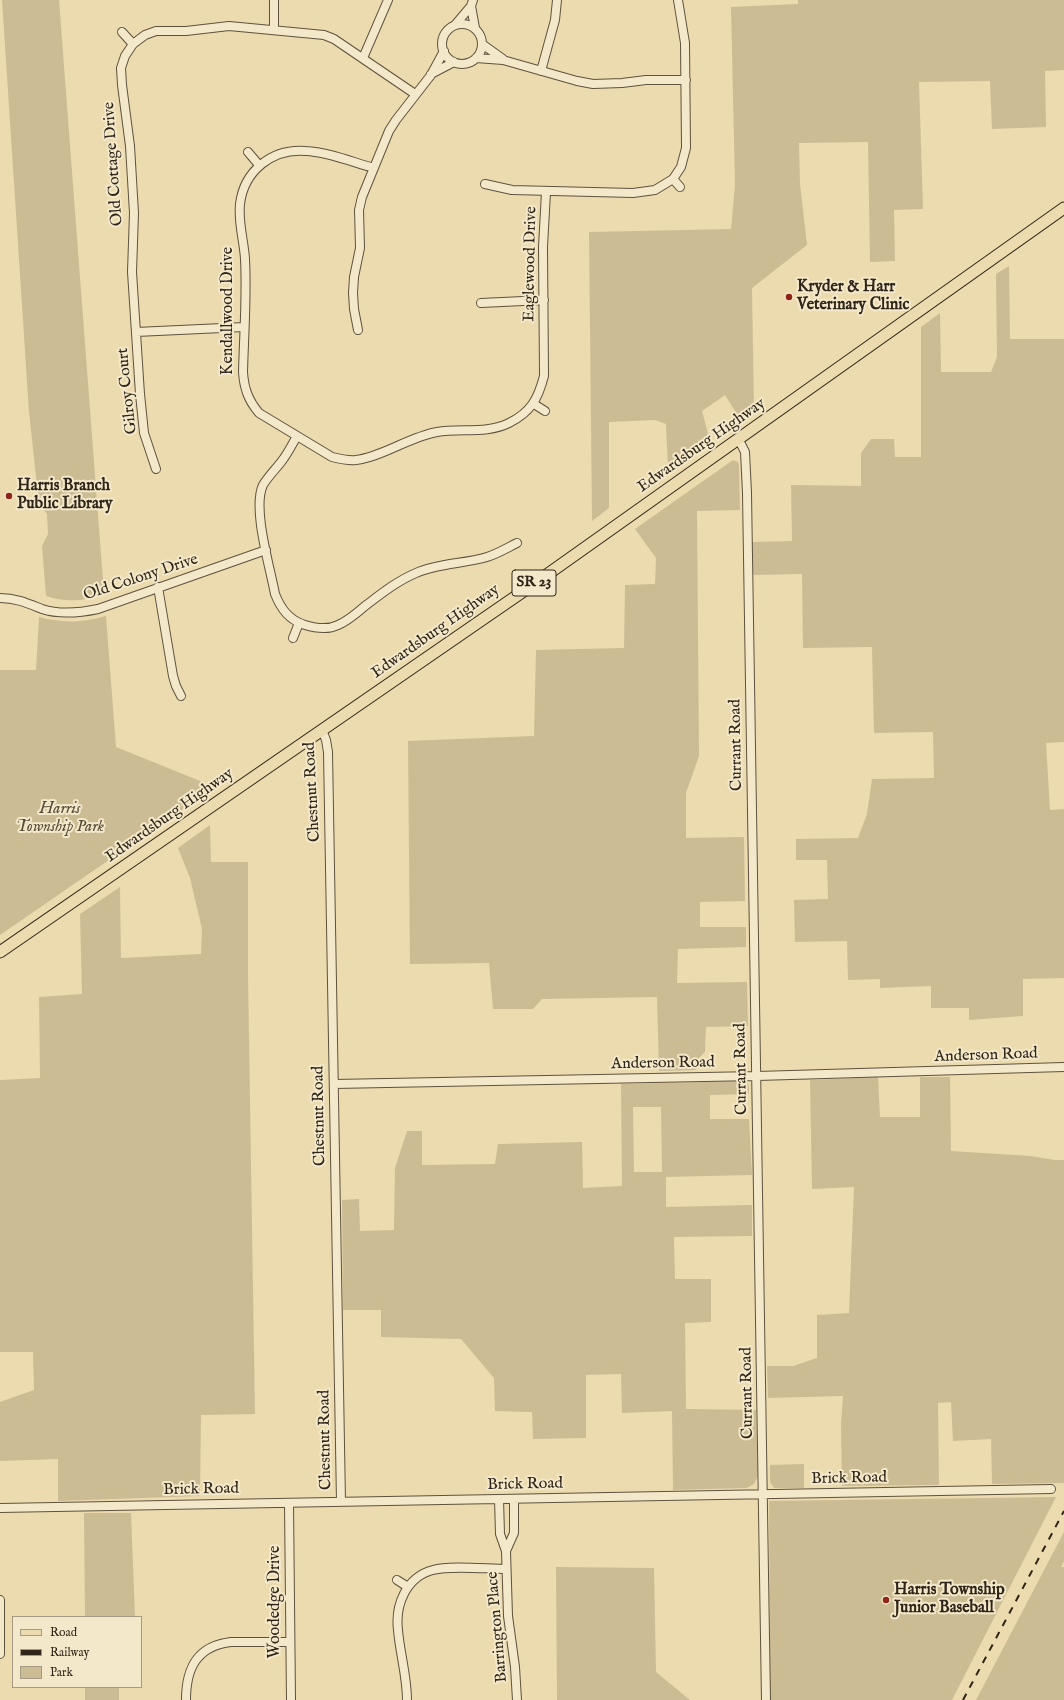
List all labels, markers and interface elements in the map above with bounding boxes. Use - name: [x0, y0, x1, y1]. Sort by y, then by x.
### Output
- street label: Old Cottage Drive: [100, 101, 128, 227]
- street label: Eaglewood Drive: [520, 206, 542, 322]
- street label: Kendallwood Drive: [219, 247, 239, 375]
- place label: Kryder & Harr Veterinary Clinic: [797, 278, 909, 316]
- marker: Kryder & Harr Veterinary Clinic: [784, 292, 794, 302]
- street label: Gilroy Court: [114, 347, 142, 435]
- street label: Edwardsburg Highway: [634, 395, 770, 497]
- place label: Harris Branch Public Library: [17, 477, 113, 515]
- marker: Harris Branch Public Library: [4, 491, 14, 501]
- street label: Old Colony Drive: [81, 550, 201, 606]
- road number: SR 23: [512, 570, 556, 596]
- street label: Edwardsburg Highway: [368, 581, 504, 683]
- street label: Currant Road: [727, 699, 747, 791]
- street label: Chestnut Road: [301, 741, 325, 843]
- street label: Edwardsburg Highway: [102, 765, 238, 867]
- park label: Harris Township Park: [16, 800, 104, 838]
- street label: Currant Road: [732, 1023, 752, 1115]
- street label: Anderson Road: [934, 1045, 1038, 1067]
- street label: Anderson Road: [611, 1053, 715, 1075]
- street label: Chestnut Road: [310, 1066, 330, 1166]
- street label: Currant Road: [738, 1347, 758, 1439]
- street label: Chestnut Road: [316, 1390, 336, 1490]
- street label: Brick Road: [811, 1469, 887, 1489]
- street label: Brick Road: [487, 1475, 563, 1495]
- street label: Brick Road: [163, 1480, 239, 1500]
- street label: Woodedge Drive: [266, 1546, 286, 1658]
- street label: Barrington Place: [484, 1571, 512, 1683]
- place label: Harris Township Junior Baseball: [894, 1581, 1005, 1619]
- marker: Harris Township Junior Baseball: [881, 1595, 891, 1605]
- legend: [12, 1616, 142, 1688]
- text: Road: [50, 1625, 77, 1640]
- text: Railway: [50, 1645, 89, 1660]
- text: Park: [50, 1665, 73, 1680]

